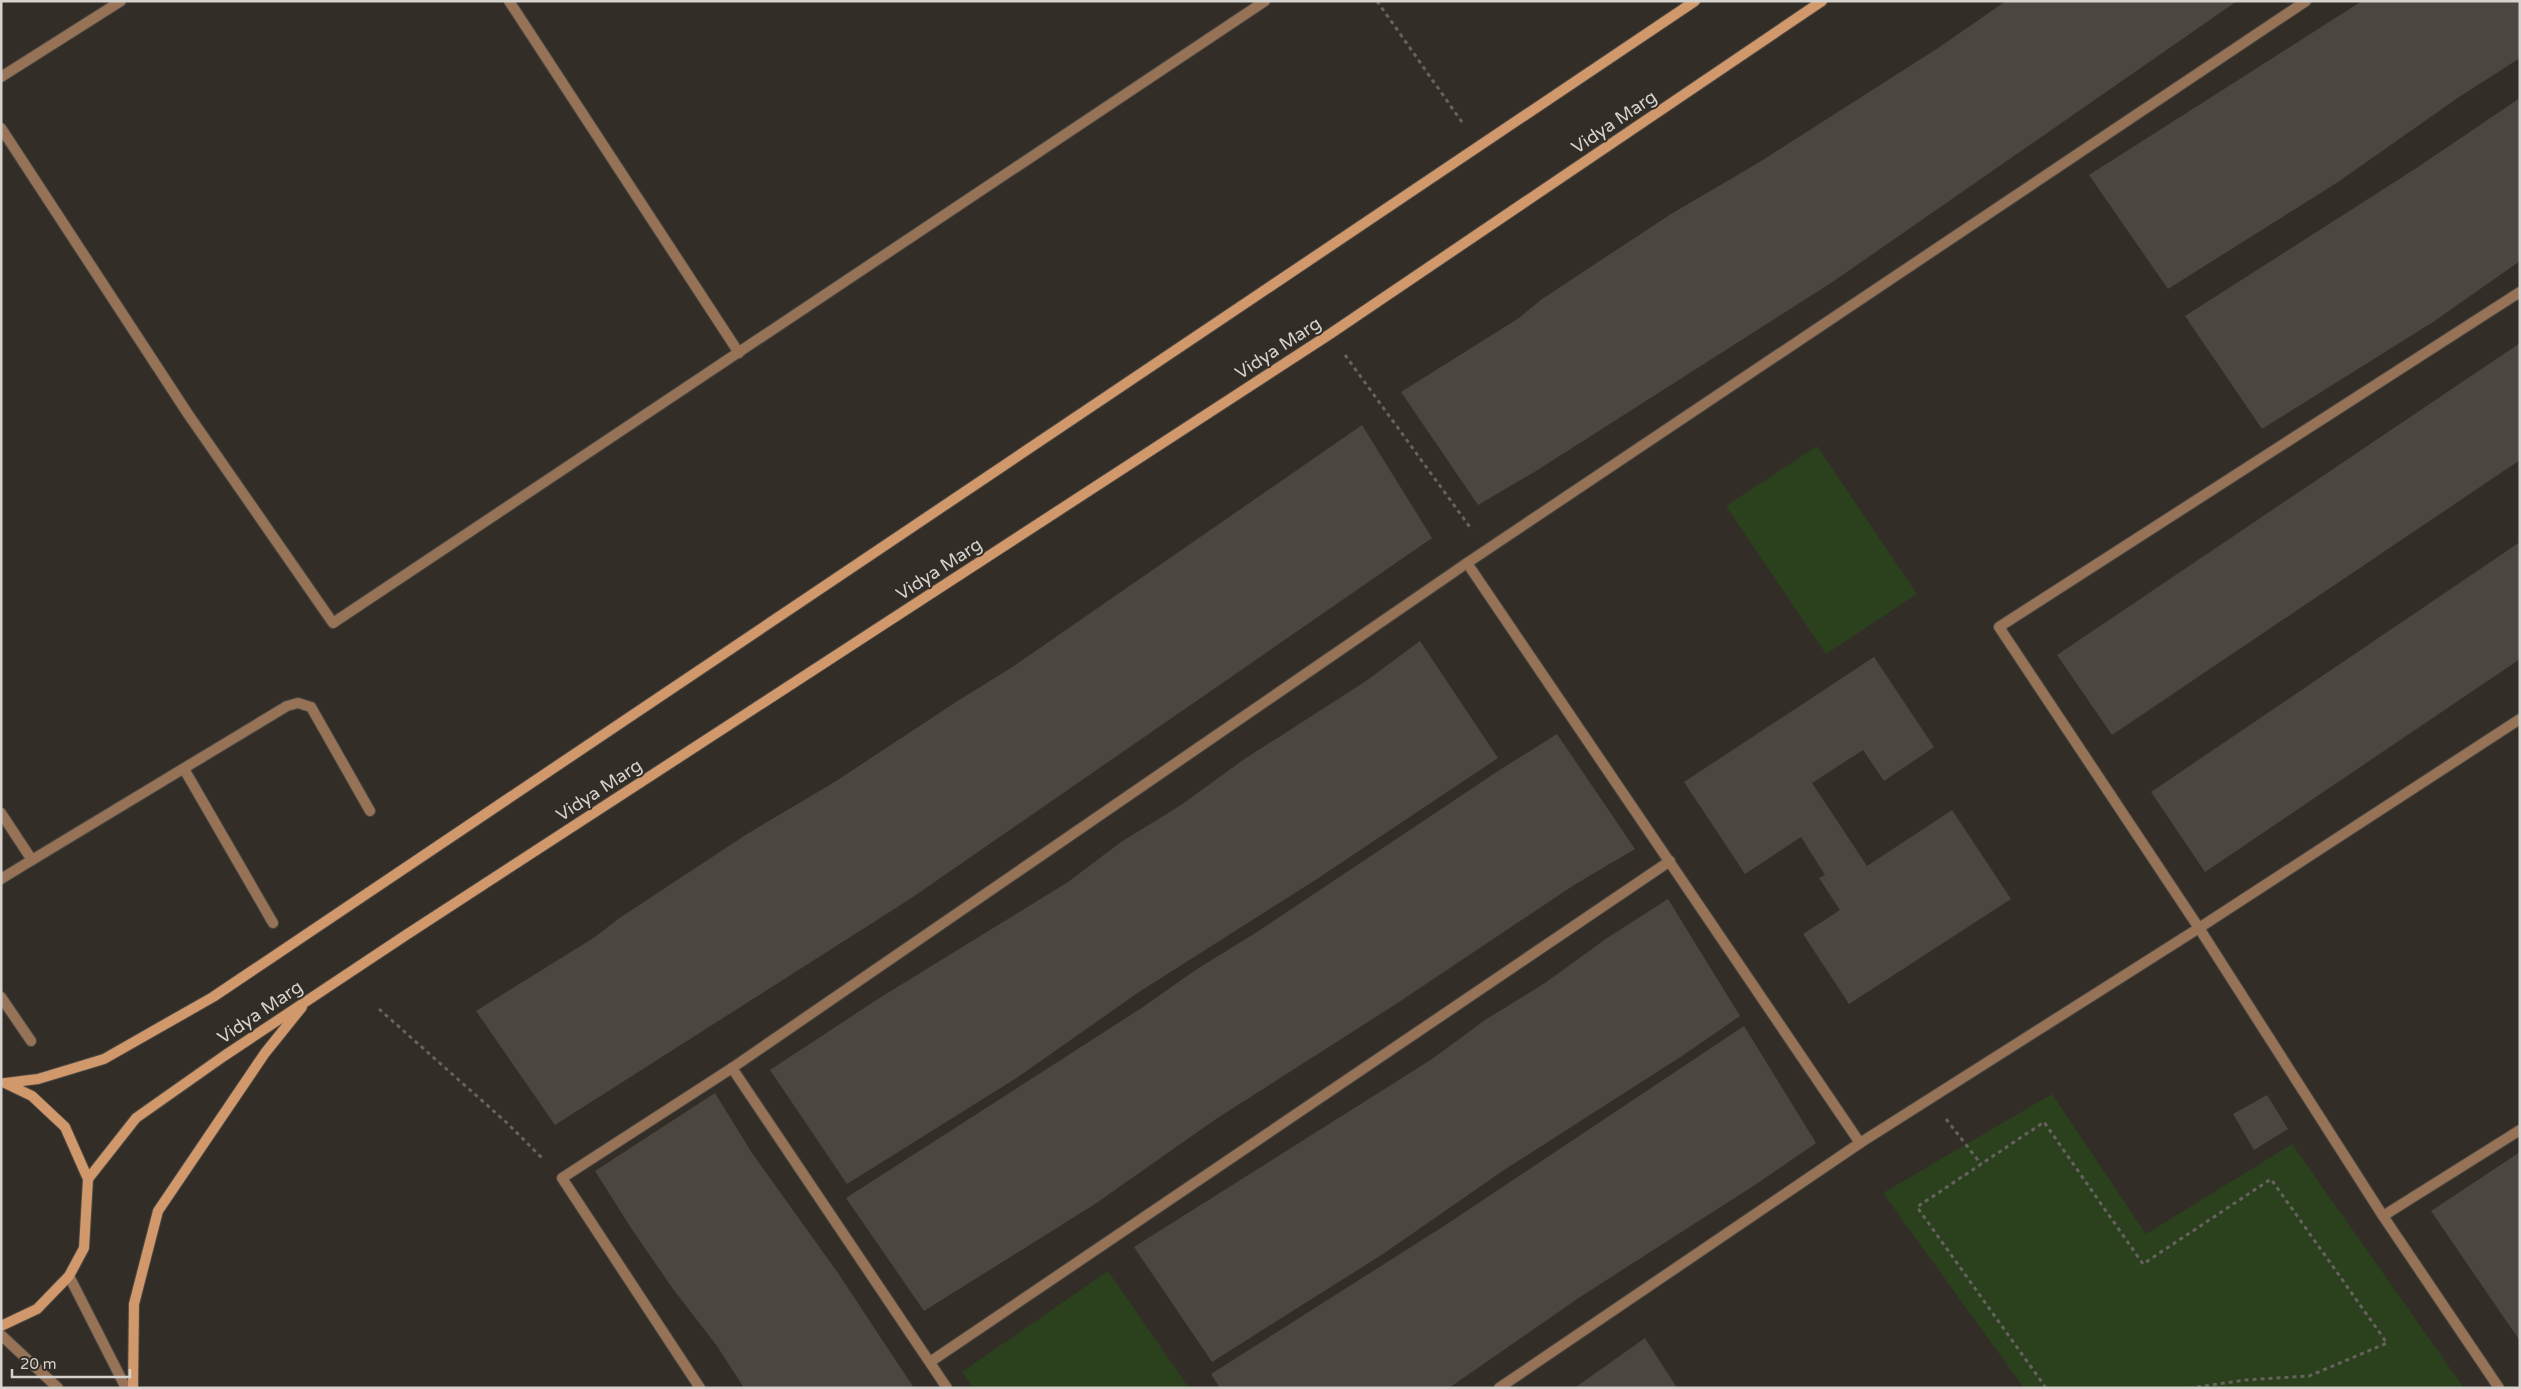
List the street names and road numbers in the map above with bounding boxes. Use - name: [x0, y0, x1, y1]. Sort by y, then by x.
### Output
- street label: Vidya Marg: [1567, 85, 1661, 159]
- street label: Vidya Marg: [1231, 312, 1325, 384]
- street label: Vidya Marg: [892, 533, 986, 605]
- street label: Vidya Marg: [552, 754, 646, 826]
- street label: Vidya Marg: [213, 975, 307, 1049]

